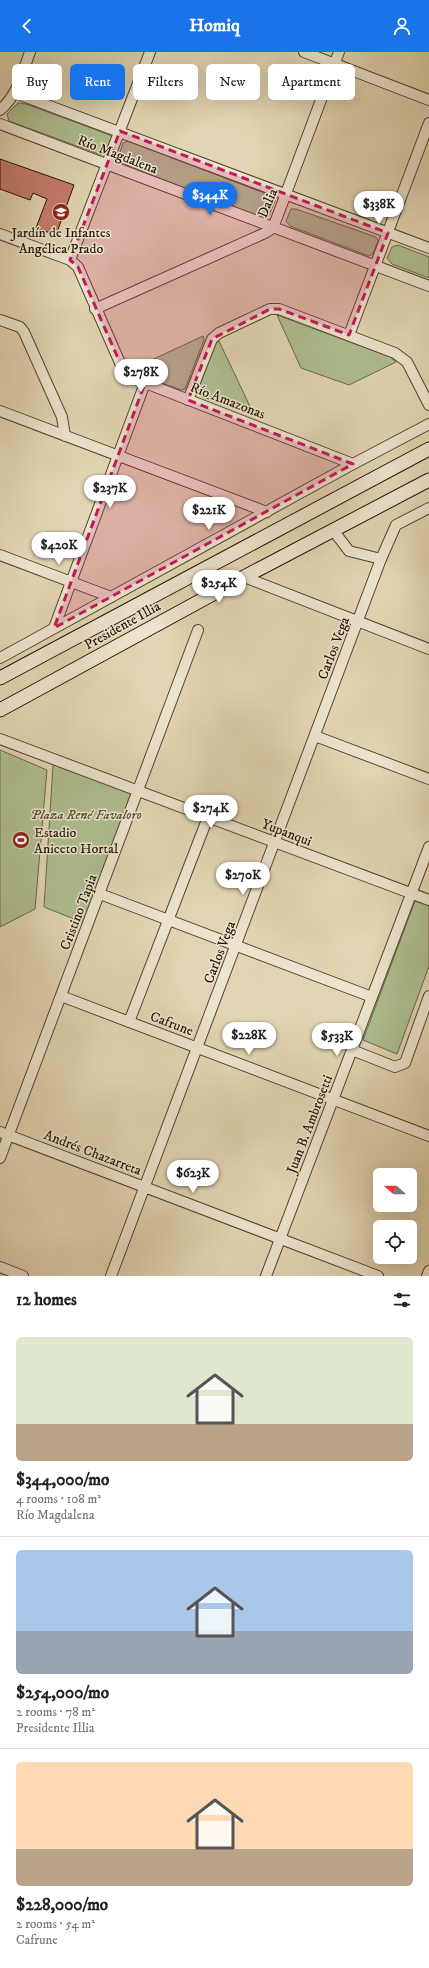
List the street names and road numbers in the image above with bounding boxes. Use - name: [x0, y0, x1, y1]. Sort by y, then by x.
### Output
- street label: Río Magdalena: [75, 131, 160, 178]
- street label: Dalia: [254, 186, 282, 221]
- street label: Río Amazonas: [188, 378, 268, 424]
- street label: Presidente Illia: [81, 598, 164, 654]
- street label: Carlos Vega: [314, 614, 354, 682]
- street label: Yupanqui: [259, 815, 315, 851]
- street label: Cristino Tapia: [56, 872, 102, 953]
- street label: Carlos Vega: [200, 918, 240, 986]
- street label: Cafrune: [148, 1008, 196, 1040]
- street label: Juan B. Ambrosetti: [282, 1072, 337, 1178]
- street label: Andrés Chazarreta: [41, 1126, 144, 1180]

